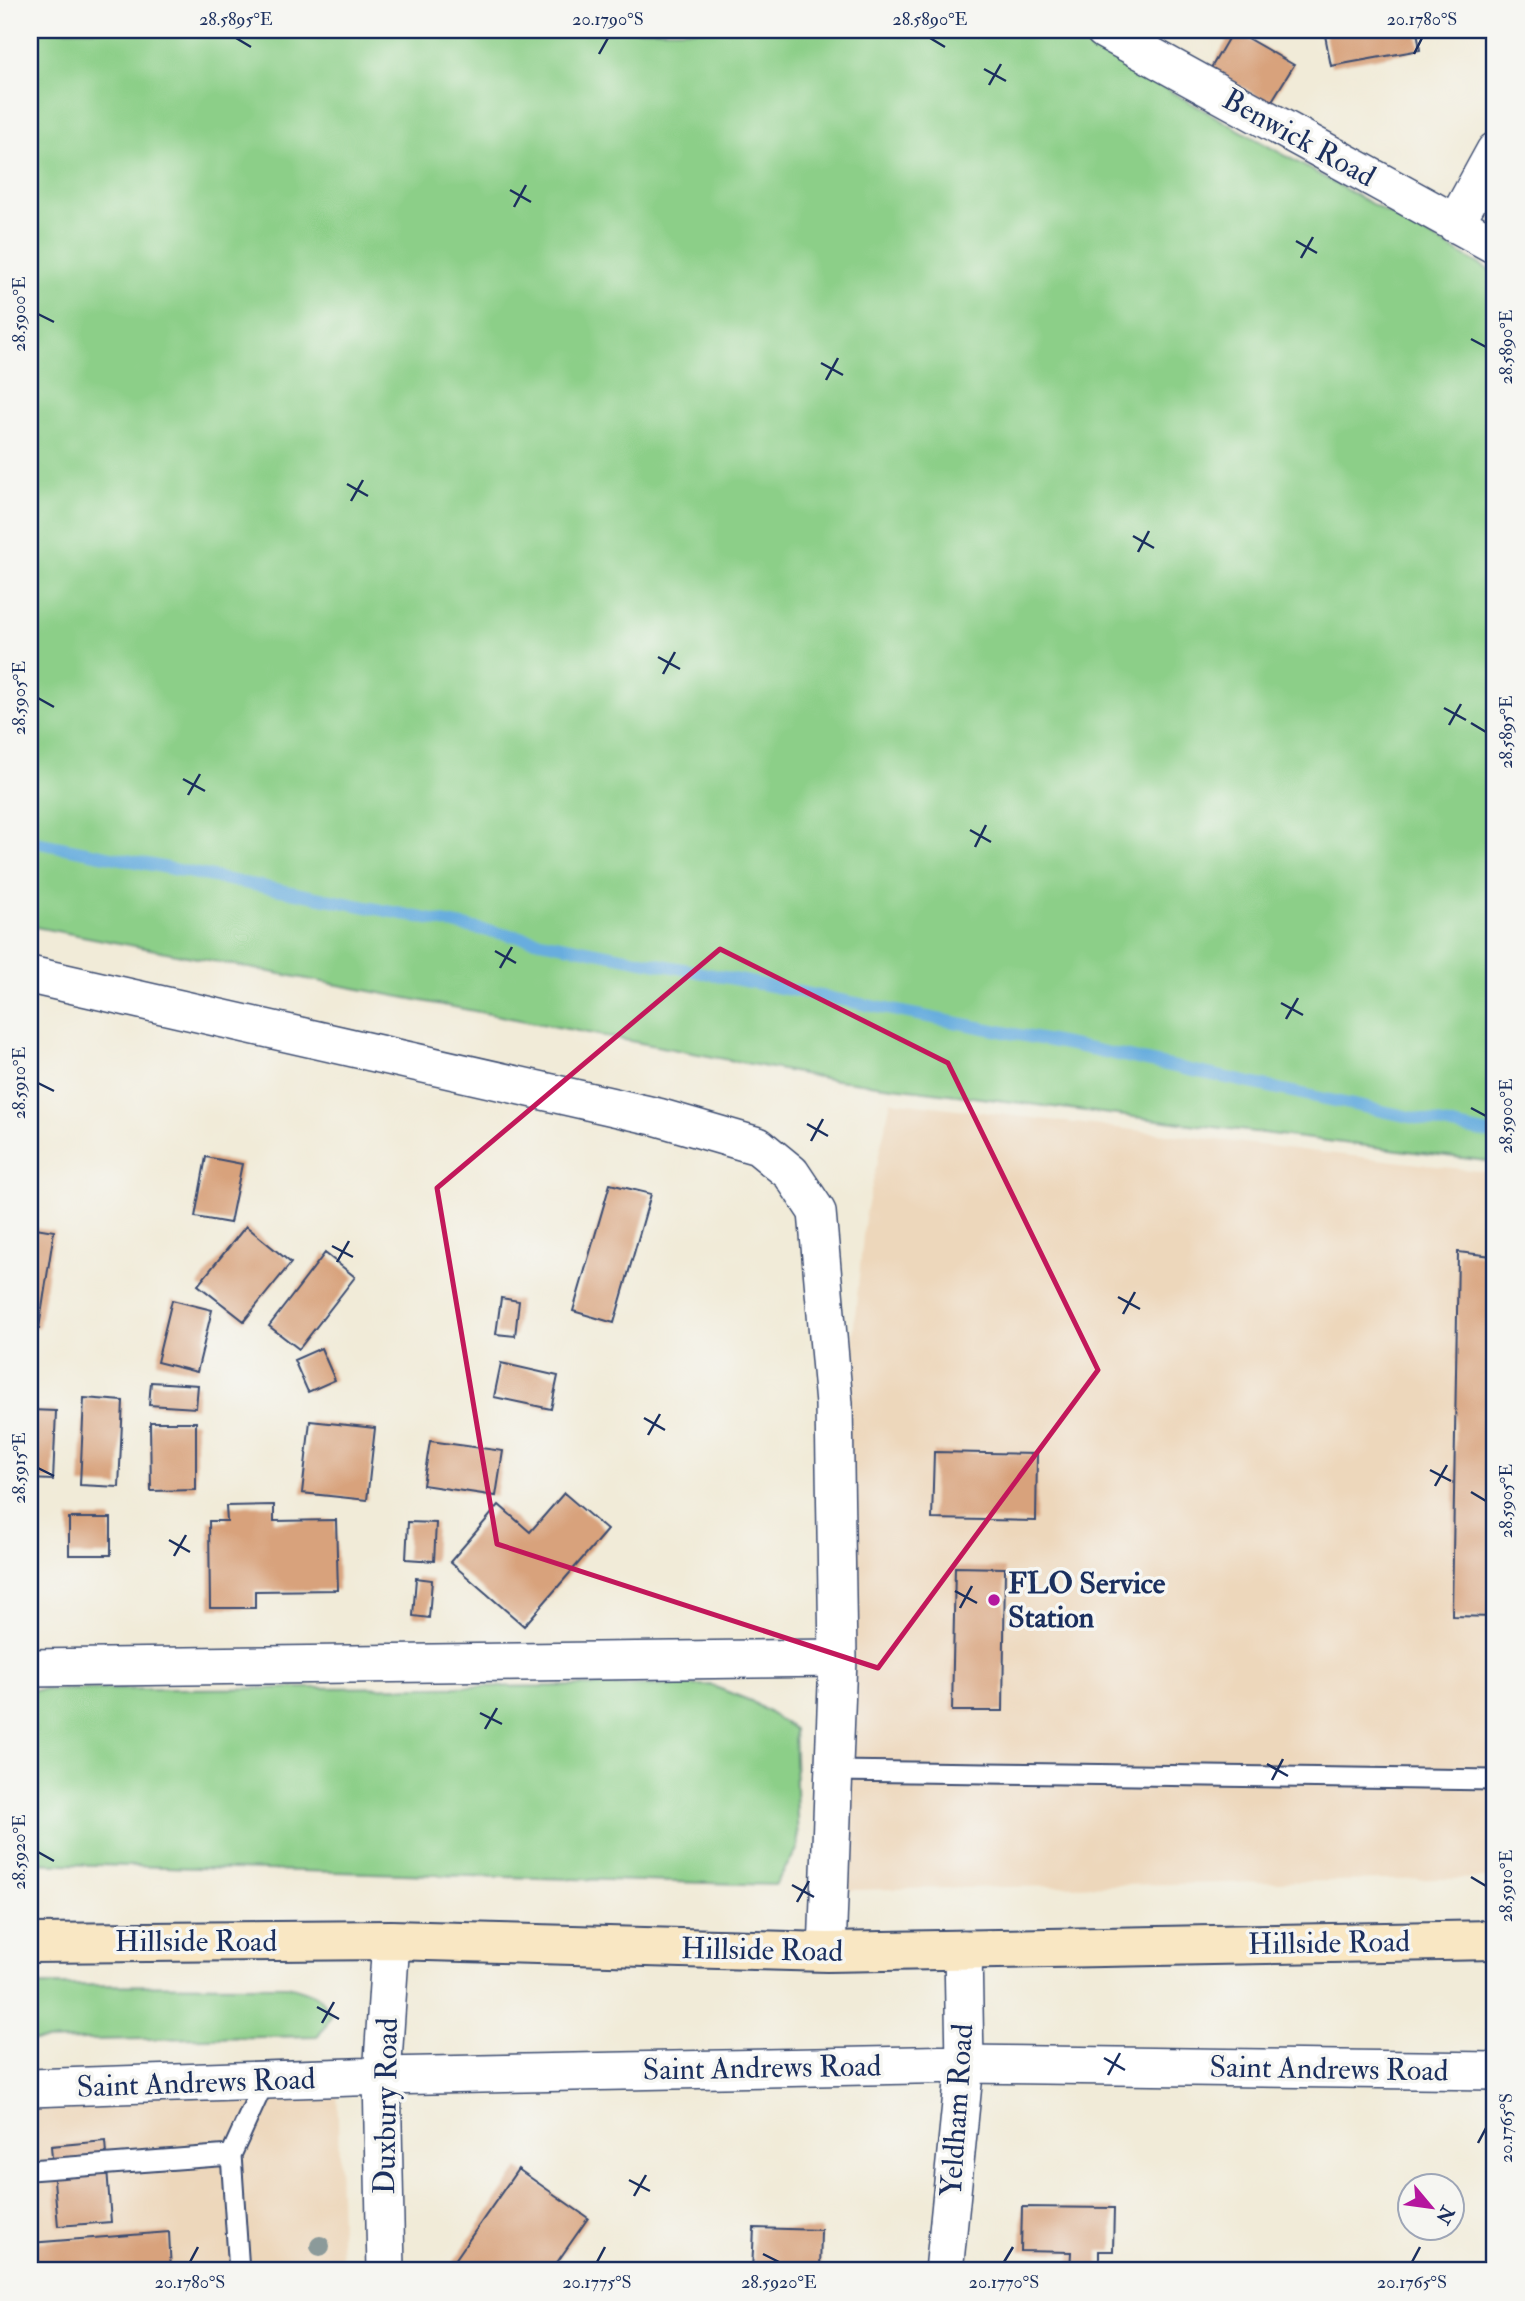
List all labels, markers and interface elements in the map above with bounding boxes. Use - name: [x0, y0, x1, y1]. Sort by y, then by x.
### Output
- text: 28.5895°E: [199, 8, 273, 31]
- text: 20.1790°S: [572, 8, 644, 31]
- text: 28.5890°E: [893, 8, 967, 31]
- text: 20.1780°S: [1387, 8, 1457, 31]
- street label: Benwick Road: [1216, 81, 1382, 195]
- text: 28.5900°E: [8, 276, 31, 352]
- text: 28.5890°E: [1495, 310, 1518, 384]
- text: 28.5905°E: [8, 661, 31, 735]
- text: 28.5895°E: [1495, 695, 1518, 769]
- text: 28.5910°E: [8, 1047, 31, 1119]
- text: 28.5900°E: [1495, 1078, 1518, 1154]
- text: 28.5915°E: [8, 1432, 31, 1504]
- text: 28.5905°E: [1495, 1464, 1518, 1538]
- place label: FLO Service Station: [1008, 1565, 1166, 1636]
- marker: FLO Service Station: [986, 1592, 1002, 1608]
- text: 28.5920°E: [8, 1814, 31, 1890]
- text: 28.5910°E: [1495, 1850, 1518, 1922]
- street label: Hillside Road: [115, 1923, 277, 1960]
- street label: Hillside Road: [1247, 1923, 1411, 1963]
- street label: Hillside Road: [680, 1930, 844, 1970]
- street label: Duxbury Road: [366, 2017, 406, 2195]
- street label: Yeldham Road: [933, 2022, 982, 2198]
- street label: Saint Andrews Road: [642, 2047, 882, 2089]
- street label: Saint Andrews Road: [1209, 2048, 1449, 2090]
- street label: Saint Andrews Road: [76, 2060, 316, 2106]
- text: 20.1765°S: [1495, 2093, 1518, 2163]
- north arrow: [1396, 2172, 1466, 2242]
- text: N: [1430, 2201, 1460, 2229]
- text: 20.1780°S: [155, 2271, 225, 2294]
- text: 20.1775°S: [562, 2271, 632, 2294]
- text: 28.5920°E: [741, 2271, 817, 2294]
- text: 20.1770°S: [969, 2271, 1039, 2294]
- text: 20.1765°S: [1377, 2271, 1447, 2294]

